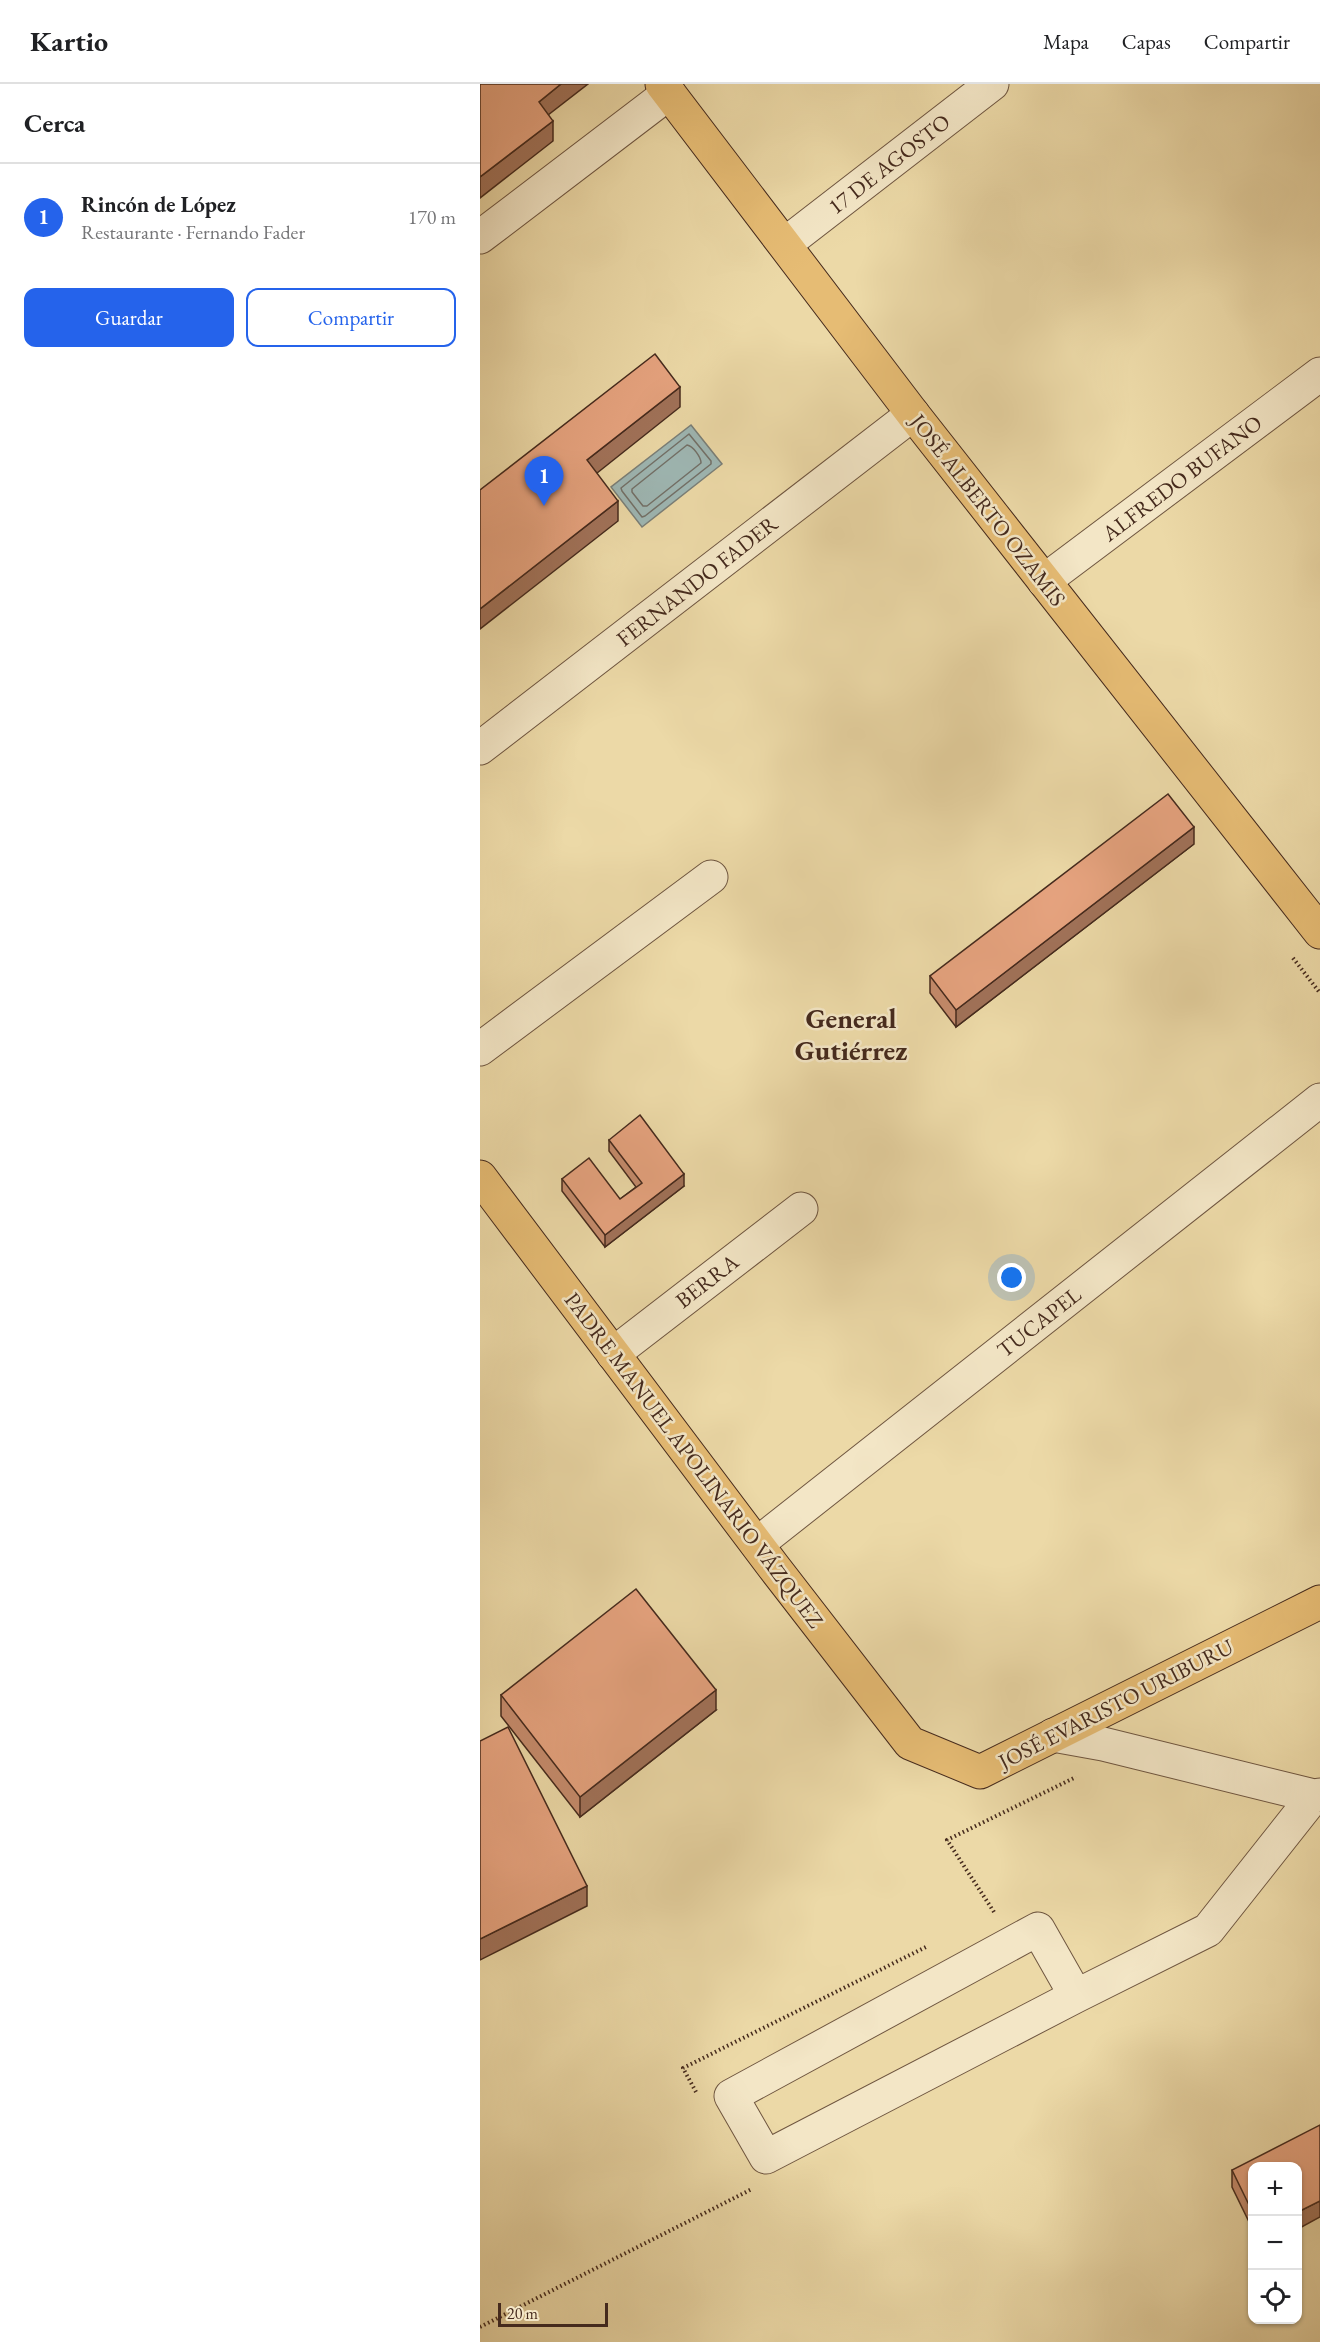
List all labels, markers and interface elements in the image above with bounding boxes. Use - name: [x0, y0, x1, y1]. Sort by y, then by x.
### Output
- text: Kartio: [30, 23, 108, 59]
- text: Mapa: [1043, 28, 1089, 55]
- text: Capas: [1122, 28, 1171, 55]
- text: Compartir: [1204, 28, 1290, 55]
- text: Cerca: [24, 106, 85, 140]
- street label: 17 DE AGOSTO: [822, 107, 956, 221]
- text: Rincón de López: [81, 190, 236, 219]
- text: 1: [38, 204, 49, 230]
- text: 170 m: [408, 204, 456, 230]
- text: Restaurante · Fernando Fader: [81, 219, 305, 245]
- button: Guardar: [24, 288, 234, 347]
- button: Compartir: [246, 288, 456, 347]
- street label: JOSÉ ALBERTO OZAMIS: [903, 406, 1072, 612]
- street label: ALFREDO BUFANO: [1095, 408, 1268, 548]
- pin: 1: [524, 456, 564, 506]
- street label: FERNANDO FADER: [611, 509, 784, 653]
- district label: General Gutiérrez: [795, 1000, 907, 1068]
- street label: BERRA: [669, 1247, 745, 1315]
- your location: [997, 1263, 1026, 1292]
- street label: TUCAPEL: [991, 1280, 1087, 1364]
- street label: PADRE MANUEL APOLINARIO VÁZQUEZ: [558, 1286, 830, 1634]
- street label: JOSÉ EVARISTO URIBURU: [992, 1632, 1239, 1777]
- map controls: [1248, 2162, 1302, 2324]
- button: +: [1248, 2162, 1302, 2216]
- button: −: [1248, 2216, 1302, 2270]
- button: locate: [1248, 2270, 1302, 2324]
- scale bar: [498, 2300, 608, 2328]
- text: 20 m: [507, 2303, 538, 2324]

